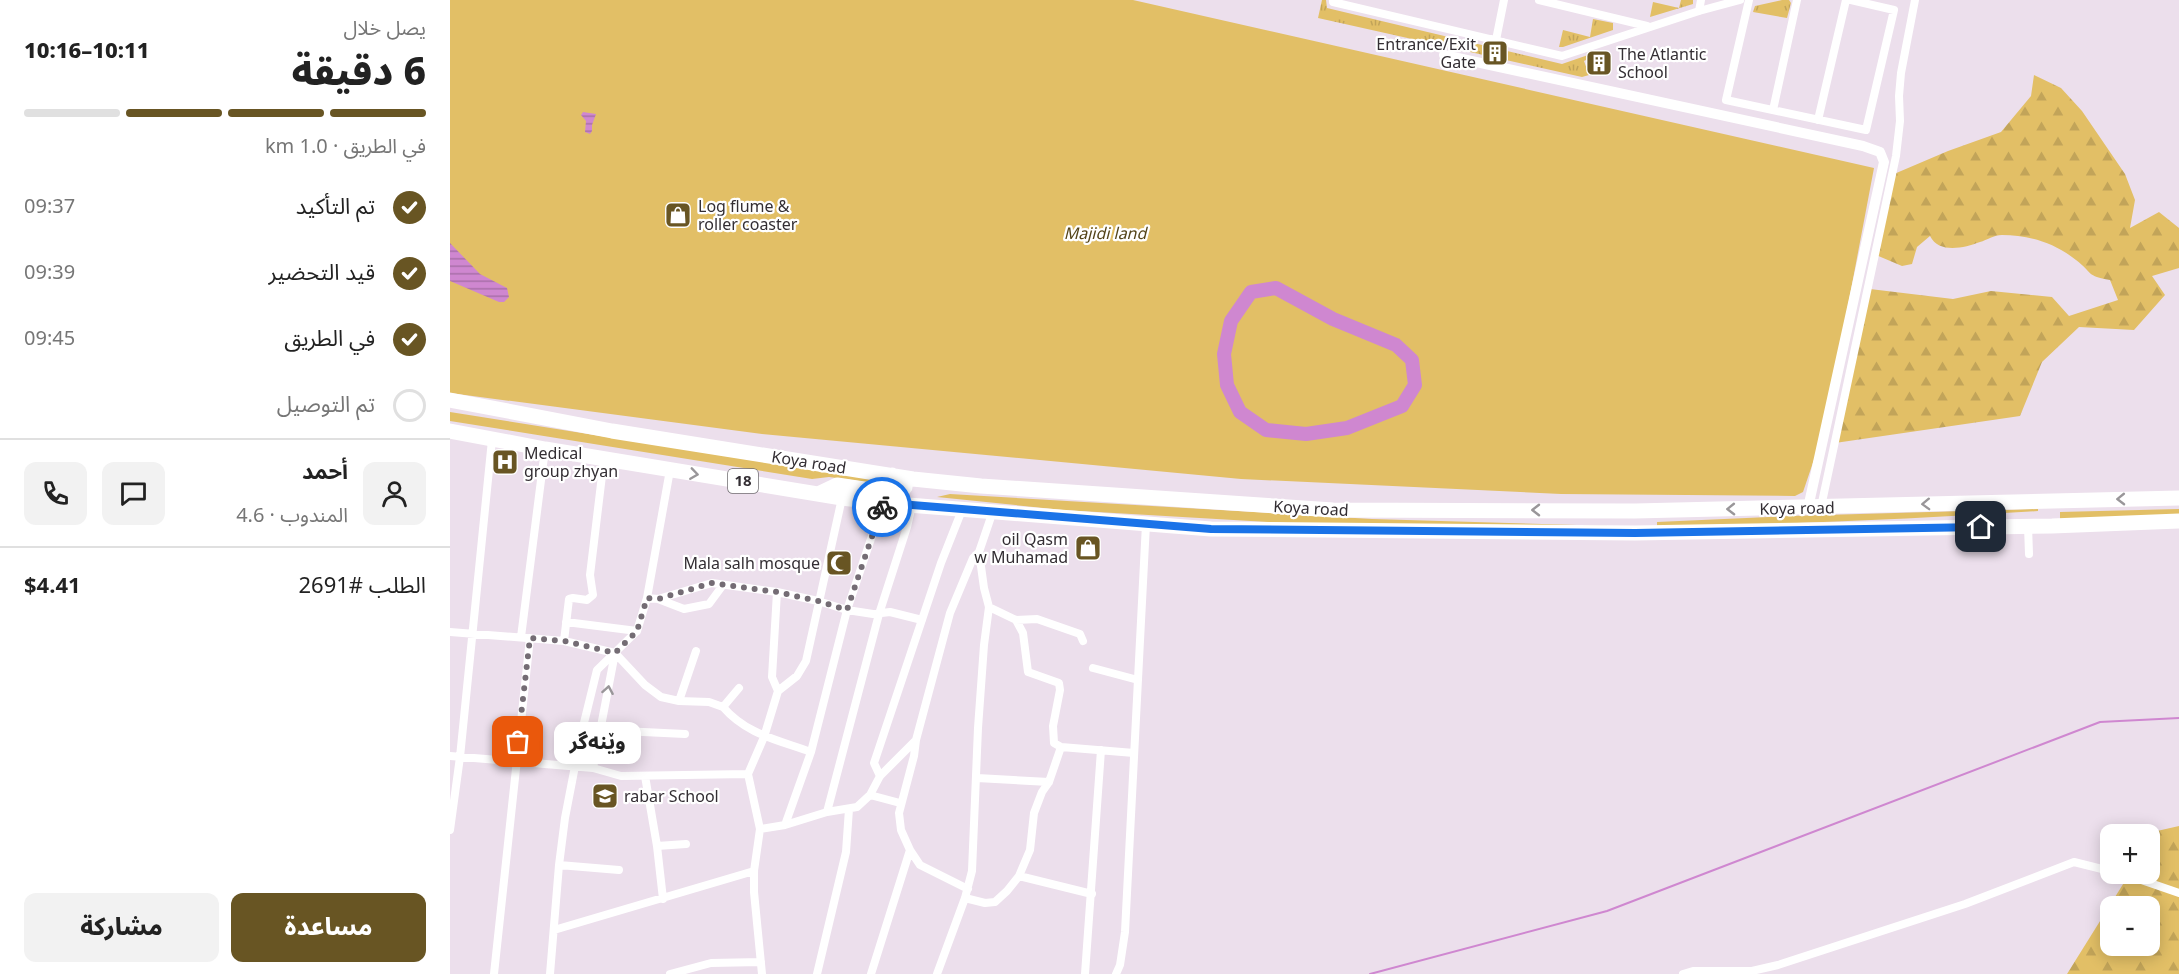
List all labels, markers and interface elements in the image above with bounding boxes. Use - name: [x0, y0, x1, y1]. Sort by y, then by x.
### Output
- text: يصل خلال: [344, 8, 426, 50]
- text: 10:11–10:16: [24, 28, 149, 74]
- place label: Entrance/Exit Gate: [1376, 28, 1476, 80]
- text: 6 دقيقة: [291, 31, 426, 114]
- building icon: Entrance/Exit Gate: [1480, 38, 1510, 68]
- place label: The Atlantic School: [1618, 38, 1707, 90]
- building icon: The Atlantic School: [1584, 48, 1614, 78]
- text: في الطريق · 1.0 km: [265, 126, 426, 168]
- text: تم التأكيد: [296, 184, 375, 230]
- text: 09:37: [24, 186, 75, 228]
- place label: Log flume & roller coaster: [698, 190, 798, 242]
- icon: check: [393, 191, 426, 224]
- shop icon: Log flume & roller coaster: [663, 200, 693, 230]
- park label: Majidi land: [1064, 217, 1149, 251]
- text: قيد التحضير: [269, 250, 375, 296]
- text: 09:39: [24, 252, 75, 294]
- icon: check: [393, 257, 426, 290]
- text: في الطريق: [284, 316, 375, 362]
- text: 09:45: [24, 318, 75, 360]
- icon: check: [393, 323, 426, 356]
- text: تم التوصيل: [277, 382, 375, 428]
- place label: Medical group zhyan: [524, 437, 618, 489]
- street label: Koya road: [769, 440, 849, 486]
- hospital icon: Medical group zhyan: [490, 447, 520, 477]
- text: أحمد: [302, 449, 348, 495]
- button: phone: [24, 462, 87, 525]
- button: chat: [102, 462, 165, 525]
- button: person: [363, 462, 426, 525]
- one-way arrow: [689, 467, 698, 479]
- road number: 18: [728, 469, 758, 493]
- courier: [852, 477, 912, 537]
- street label: Koya road: [1272, 490, 1349, 528]
- icon: bike: [866, 491, 899, 524]
- street label: Koya road: [1759, 491, 1835, 527]
- one-way arrow: [2116, 493, 2125, 505]
- text: المندوب · 4.6: [236, 495, 348, 537]
- one-way arrow: [1921, 498, 1930, 510]
- pin: [1955, 501, 2006, 552]
- one-way arrow: [1726, 503, 1735, 515]
- one-way arrow: [1531, 504, 1540, 516]
- icon: home: [1964, 510, 1997, 543]
- place label: oil Qasm w Muhamad: [974, 523, 1068, 575]
- shop icon: oil Qasm w Muhamad: [1073, 533, 1103, 563]
- place label: Mala salh mosque: [683, 547, 820, 581]
- mosque icon: Mala salh mosque: [824, 548, 854, 578]
- text: $4.41: [24, 563, 81, 609]
- text: الطلب #2691: [299, 563, 426, 609]
- one-way arrow: [602, 686, 614, 695]
- pin: [492, 716, 543, 767]
- callout: وێنەگر: [554, 721, 641, 763]
- text: وێنەگر: [569, 722, 626, 764]
- icon: bag: [501, 725, 534, 758]
- place label: rabar School: [624, 780, 719, 814]
- school or university icon: rabar School: [590, 781, 620, 811]
- map controls: [2100, 824, 2160, 956]
- button: +: [2100, 824, 2160, 884]
- button: مشاركة: [24, 893, 219, 962]
- button: مساعدة: [231, 893, 426, 962]
- button: −: [2100, 896, 2160, 956]

